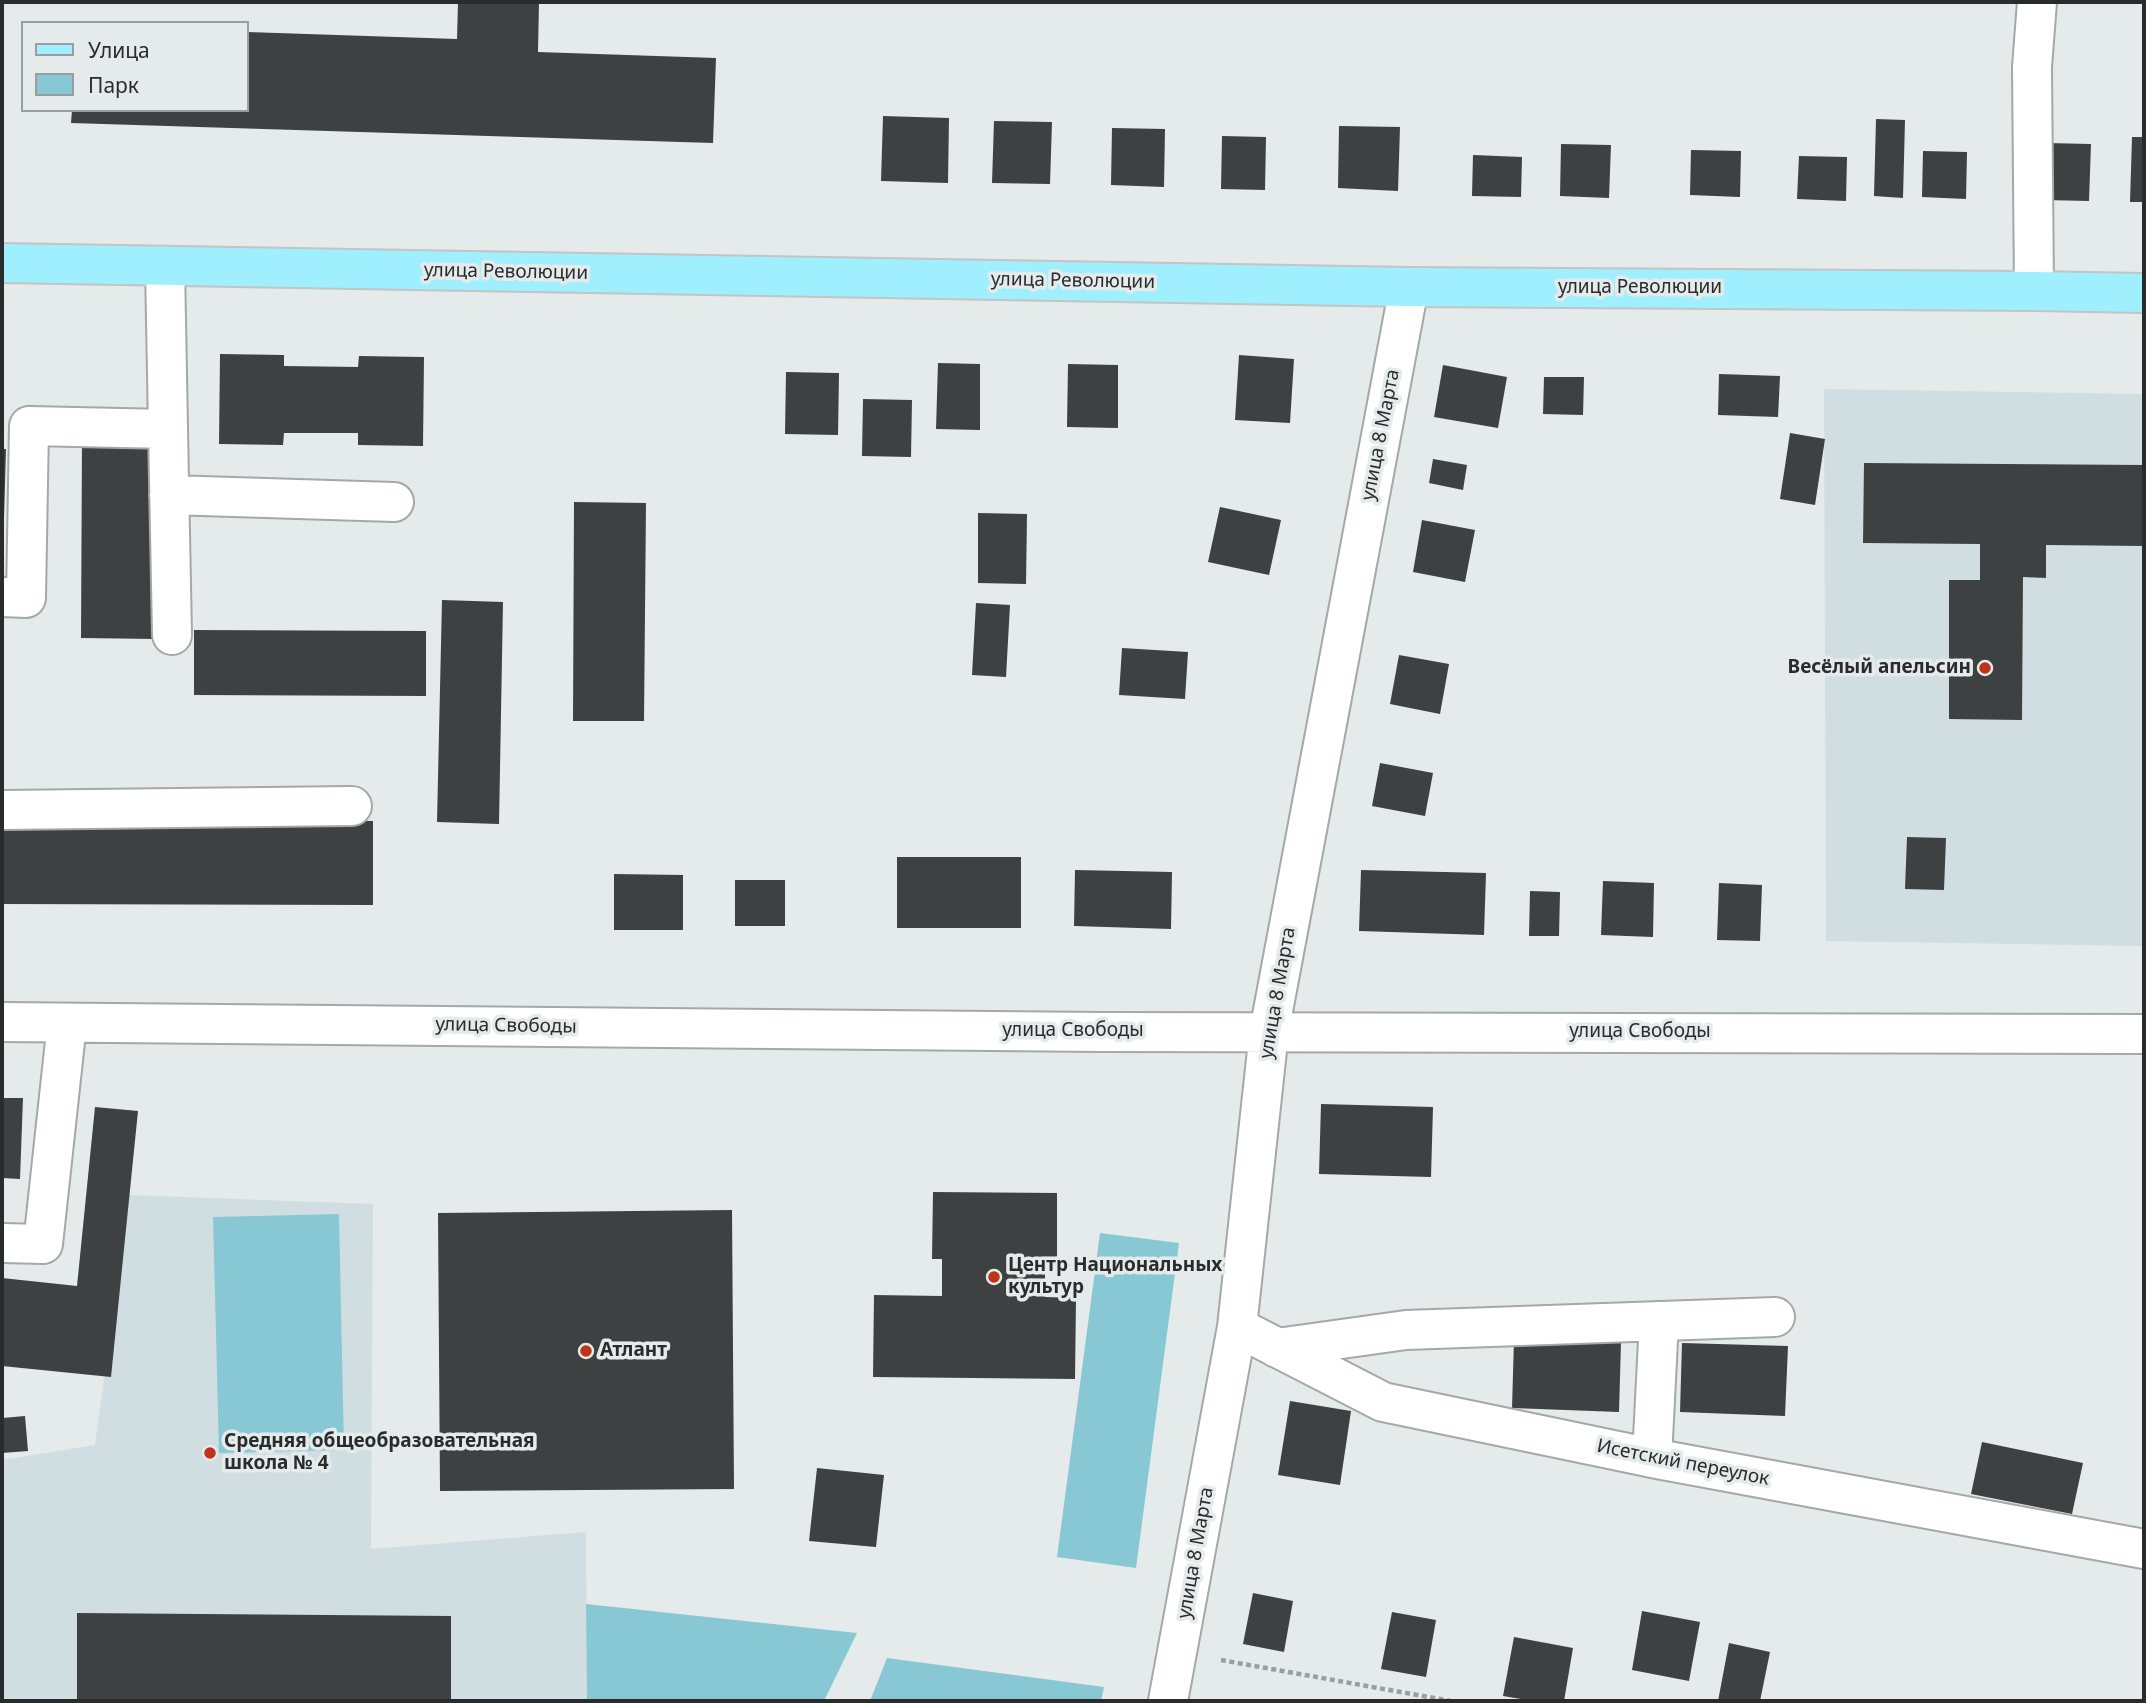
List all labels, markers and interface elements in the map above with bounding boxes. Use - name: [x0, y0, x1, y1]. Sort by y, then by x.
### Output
- legend: [21, 21, 248, 112]
- text: Улица: [88, 36, 150, 64]
- text: Парк: [88, 71, 139, 99]
- street label: улица Революции: [424, 259, 588, 285]
- street label: улица Революции: [991, 268, 1155, 294]
- street label: улица Революции: [1558, 277, 1722, 299]
- street label: улица 8 Марта: [1357, 367, 1405, 503]
- place label: Весёлый апельсин: [1788, 657, 1971, 679]
- marker: Весёлый апельсин: [1977, 660, 1993, 676]
- street label: улица 8 Марта: [1255, 925, 1301, 1061]
- street label: улица Свободы: [435, 1013, 577, 1039]
- street label: улица Свободы: [1002, 1020, 1144, 1042]
- street label: улица Свободы: [1569, 1021, 1711, 1043]
- place label: Центр Национальных культур: [1008, 1255, 1222, 1299]
- marker: Центр Национальных культур: [986, 1269, 1002, 1285]
- place label: Атлант: [600, 1340, 667, 1362]
- marker: Атлант: [578, 1343, 594, 1359]
- place label: Средняя общеобразовательная школа № 4: [224, 1431, 535, 1475]
- street label: Исетский переулок: [1595, 1435, 1771, 1491]
- marker: Средняя общеобразовательная школа № 4: [202, 1445, 218, 1461]
- street label: улица 8 Марта: [1173, 1485, 1219, 1621]

